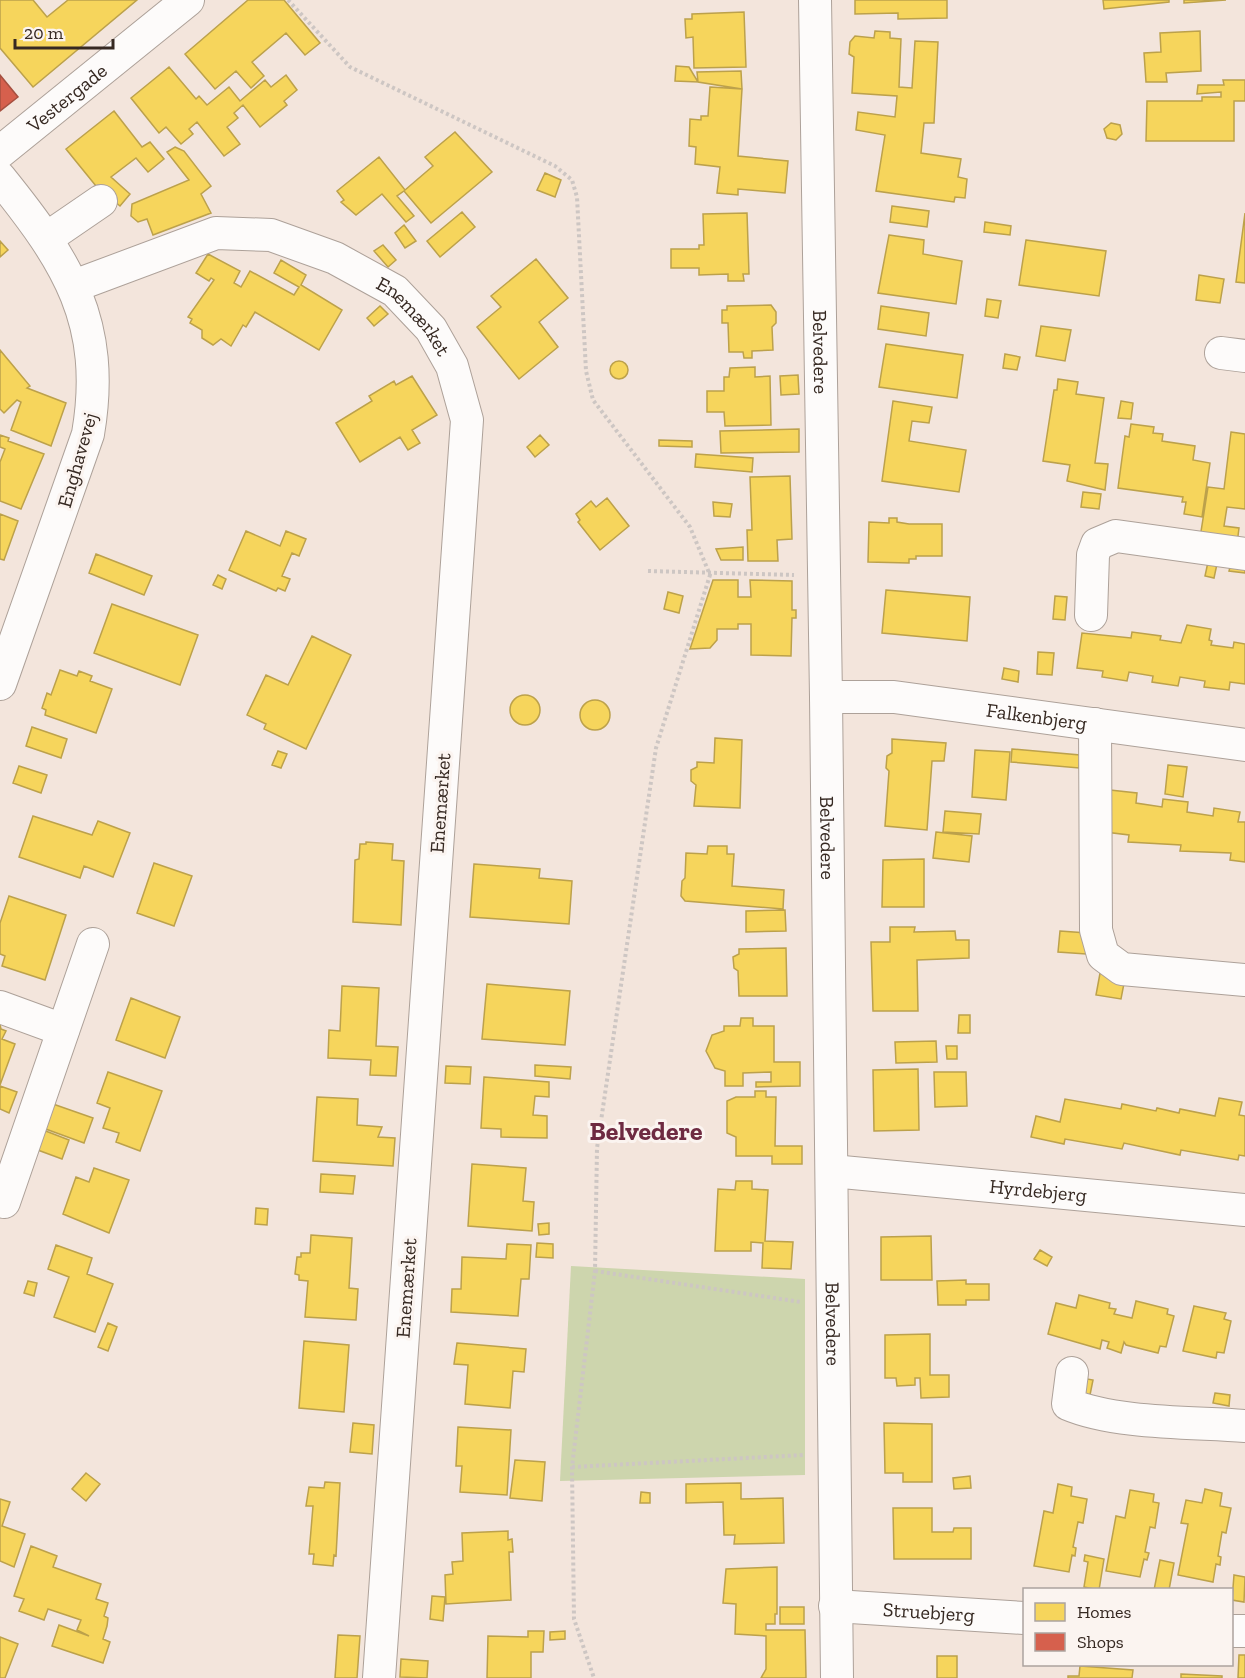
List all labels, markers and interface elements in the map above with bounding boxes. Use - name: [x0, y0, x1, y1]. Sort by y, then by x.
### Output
- scale bar: [15, 12, 112, 50]
- text: 20 m: [24, 22, 64, 44]
- street label: Vestergade: [21, 58, 112, 138]
- street label: Enemærket: [372, 271, 456, 360]
- street label: Belvedere: [808, 310, 833, 394]
- street label: Enghavevej: [52, 410, 102, 510]
- street label: Falkenbjerg: [985, 698, 1089, 735]
- street label: Enemærket: [425, 752, 456, 854]
- street label: Belvedere: [815, 796, 840, 880]
- district label: Belvedere: [589, 1115, 703, 1147]
- street label: Hyrdebjerg: [988, 1174, 1088, 1207]
- street label: Enemærket: [391, 1237, 422, 1339]
- street label: Belvedere: [821, 1282, 845, 1366]
- legend: [1023, 1588, 1233, 1666]
- street label: Struebjerg: [882, 1597, 975, 1627]
- text: Homes: [1077, 1601, 1131, 1623]
- text: Shops: [1077, 1631, 1124, 1653]

